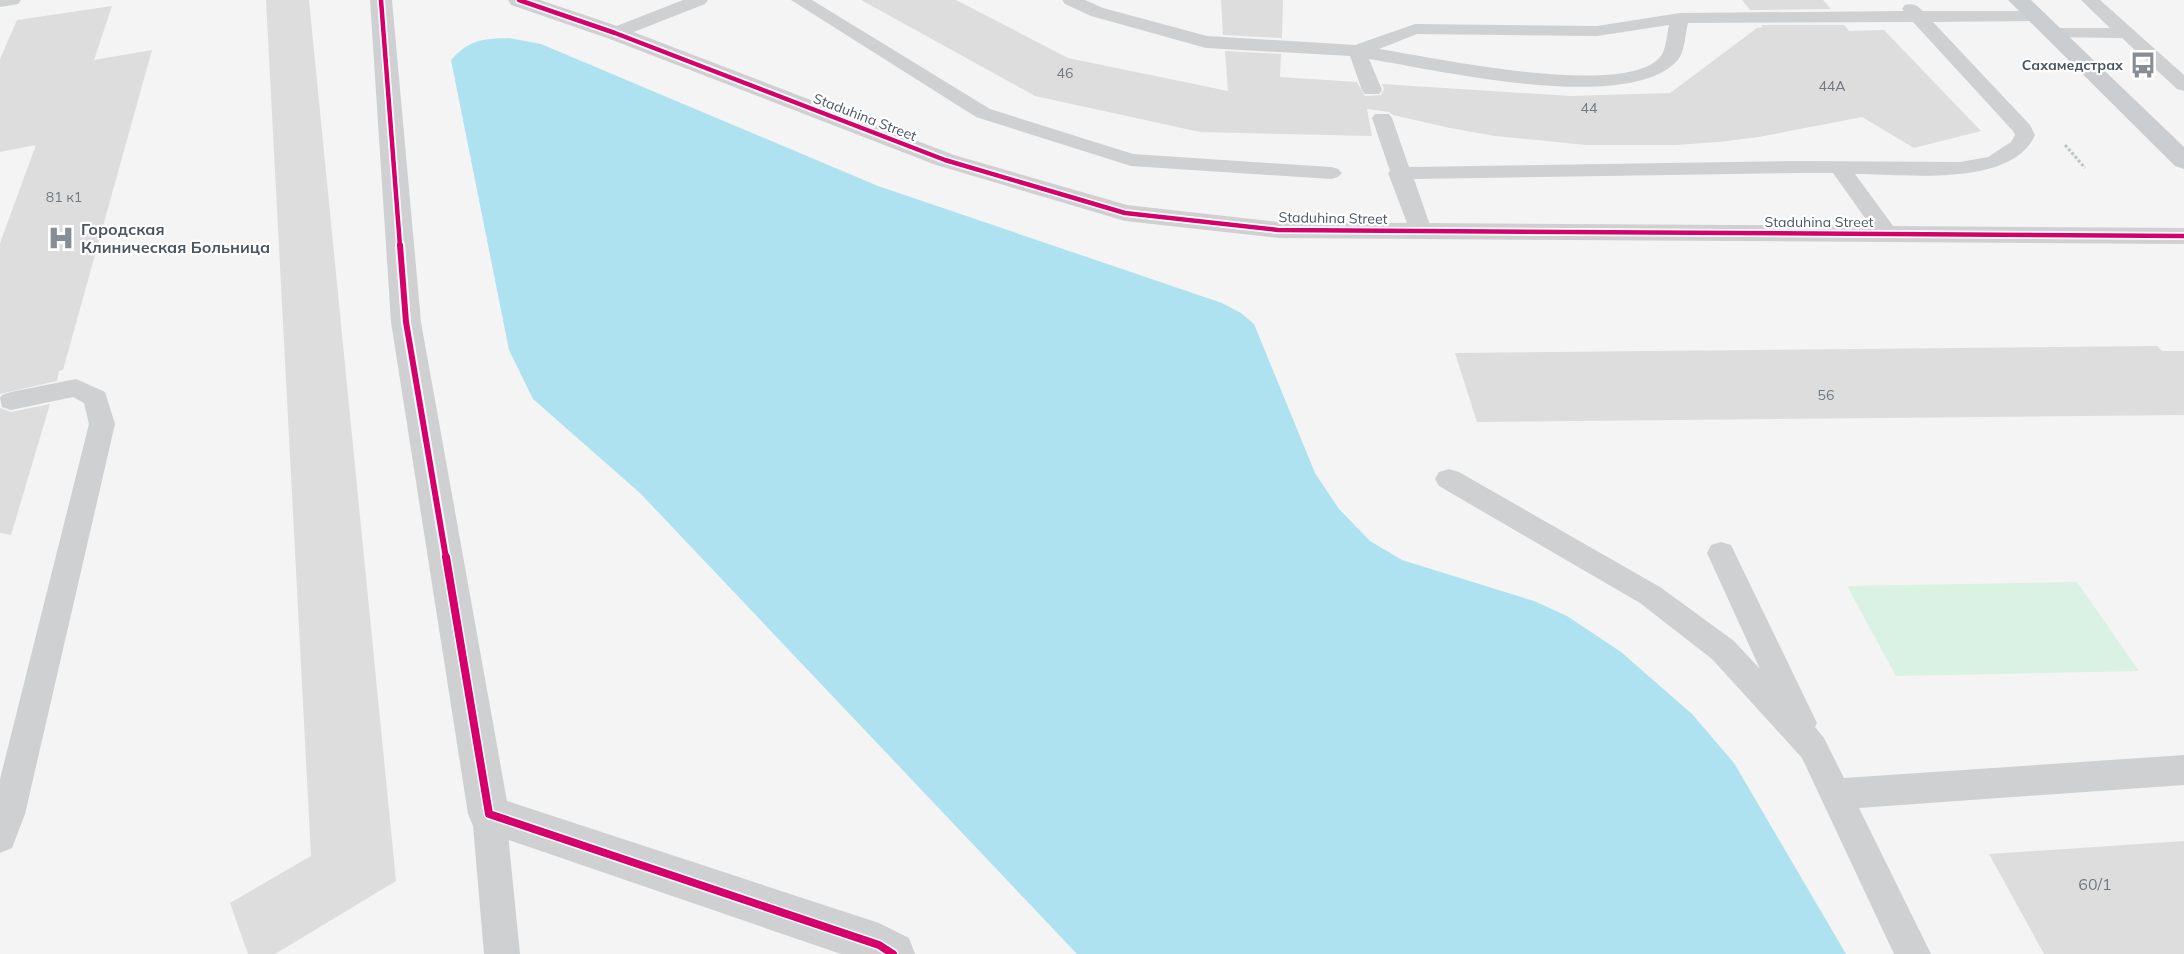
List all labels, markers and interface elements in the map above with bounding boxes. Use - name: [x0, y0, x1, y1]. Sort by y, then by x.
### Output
- bus stop icon: Сахамедстрах: [2128, 50, 2158, 80]
- place label: Сахамедстрах: [2022, 56, 2123, 74]
- house number: 46: [1057, 64, 1073, 82]
- house number: 44А: [1818, 77, 1846, 95]
- street label: Staduhina Street: [811, 89, 919, 145]
- house number: 44: [1581, 99, 1598, 117]
- house number: 81 к1: [46, 188, 82, 206]
- street label: Staduhina Street: [1278, 208, 1388, 228]
- street label: Staduhina Street: [1765, 213, 1874, 231]
- place label: Городская Клиническая Больница: [81, 219, 270, 257]
- hospital icon: Городская Клиническая Больница: [46, 223, 76, 253]
- house number: 56: [1818, 386, 1834, 404]
- house number: 60/1: [2078, 874, 2112, 894]

